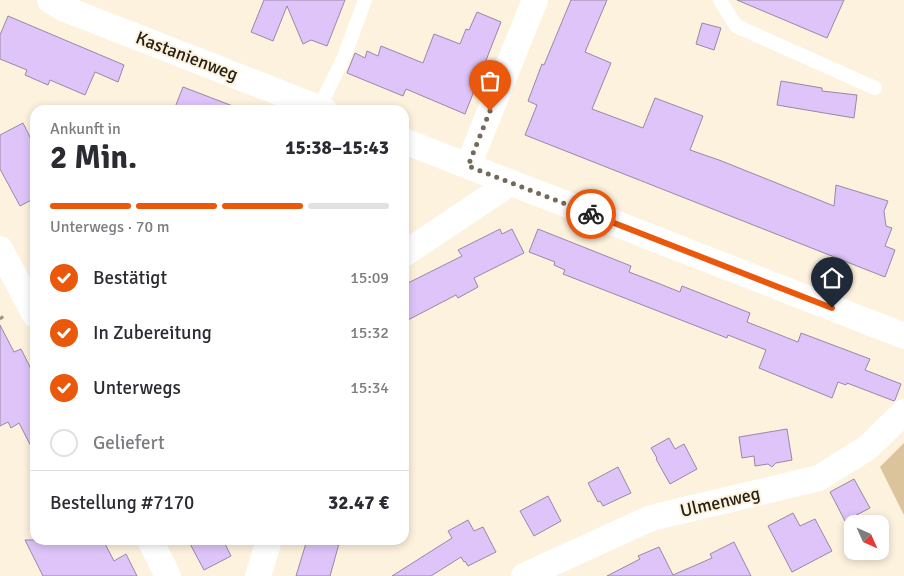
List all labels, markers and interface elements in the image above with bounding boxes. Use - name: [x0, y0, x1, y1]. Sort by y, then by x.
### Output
- street label: Kastanienweg: [133, 26, 241, 86]
- pin: [469, 60, 511, 111]
- icon: bag: [476, 67, 504, 95]
- text: Ankunft in: [50, 119, 121, 139]
- text: 15:38–15:43: [285, 136, 389, 160]
- text: 2 Min.: [50, 138, 137, 177]
- courier: [566, 189, 616, 239]
- icon: bike: [577, 200, 605, 228]
- text: Unterwegs · 70 m: [50, 217, 169, 237]
- pin: [811, 257, 853, 308]
- icon: check: [50, 264, 78, 292]
- icon: home: [818, 264, 846, 292]
- text: Bestätigt: [93, 266, 167, 290]
- text: 15:09: [350, 268, 389, 288]
- icon: check: [50, 319, 78, 347]
- text: In Zubereitung: [93, 321, 212, 345]
- text: 15:32: [350, 323, 389, 343]
- icon: check: [50, 374, 78, 402]
- text: Unterwegs: [93, 376, 181, 400]
- text: 15:34: [350, 378, 389, 398]
- text: Geliefert: [93, 431, 165, 455]
- street label: Ulmenweg: [678, 482, 762, 522]
- text: Bestellung #7170: [50, 491, 194, 515]
- text: 32.47 €: [328, 491, 389, 515]
- north arrow: [844, 515, 889, 560]
- map controls: [844, 515, 889, 560]

